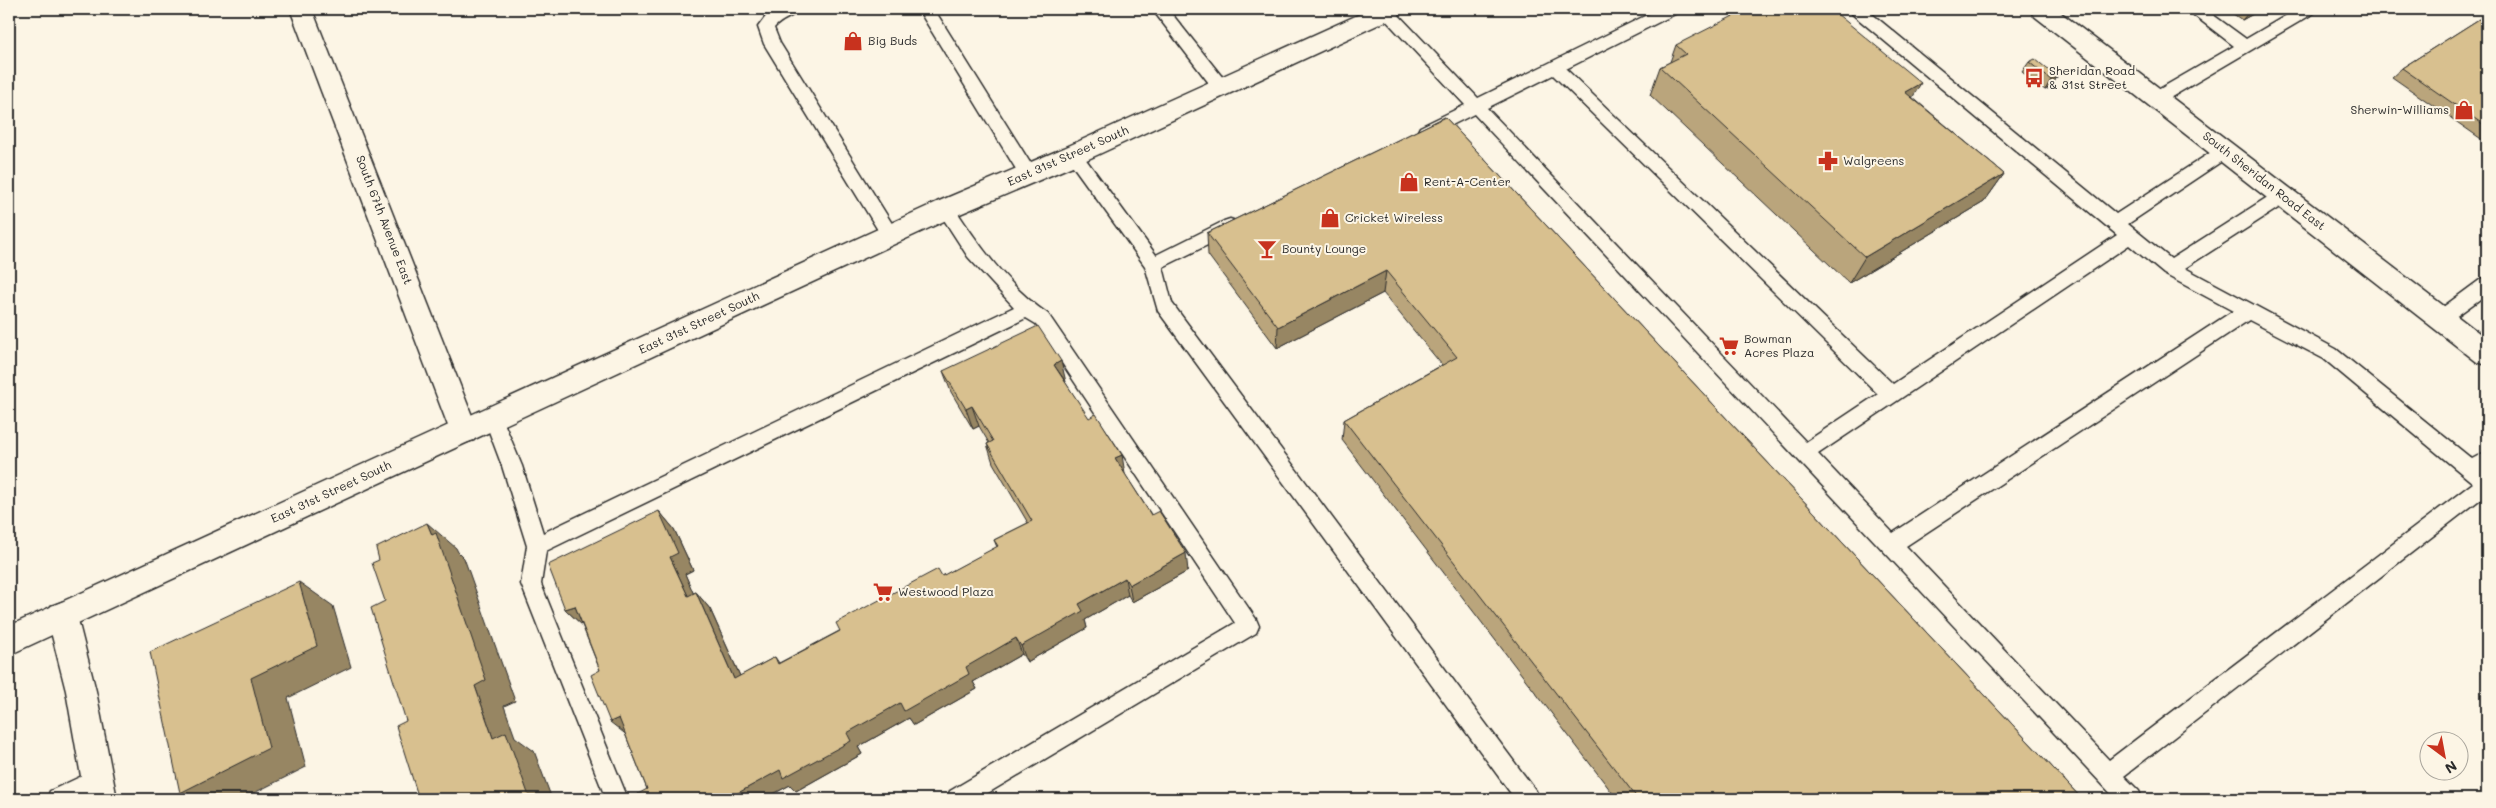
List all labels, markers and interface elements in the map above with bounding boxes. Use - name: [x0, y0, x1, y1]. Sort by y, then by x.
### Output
- shop icon: Big Buds: [842, 30, 864, 52]
- place label: Big Buds: [868, 32, 918, 48]
- place label: Sheridan Road & 31st Street: [2049, 62, 2136, 92]
- bus stop icon: Sheridan Road & 31st Street: [2023, 67, 2045, 89]
- shop icon: Sherwin-Williams: [2453, 99, 2475, 121]
- place label: Sherwin-Williams: [2351, 101, 2449, 117]
- street label: East 31st Street South: [1004, 121, 1131, 189]
- street label: South Sheridan Road East: [2200, 127, 2329, 233]
- pharmacy icon: Walgreens: [1817, 150, 1839, 172]
- place label: Walgreens: [1843, 152, 1905, 168]
- street label: South 67th Avenue East: [353, 153, 417, 286]
- shop icon: Rent-A-Center: [1398, 171, 1420, 193]
- place label: Rent-A-Center: [1424, 173, 1511, 189]
- shop icon: Cricket Wireless: [1319, 207, 1341, 229]
- place label: Cricket Wireless: [1345, 209, 1443, 225]
- bar icon: Bounty Lounge: [1256, 238, 1278, 260]
- place label: Bounty Lounge: [1282, 240, 1366, 256]
- street label: East 31st Street South: [636, 287, 762, 357]
- place label: Bowman Acres Plaza: [1744, 330, 1814, 360]
- supermarket icon: Bowman Acres Plaza: [1718, 335, 1740, 357]
- street label: East 31st Street South: [268, 456, 394, 526]
- supermarket icon: Westwood Plaza: [872, 581, 894, 603]
- place label: Westwood Plaza: [898, 583, 994, 599]
- north arrow: [2418, 730, 2468, 780]
- text: N: [2442, 757, 2461, 778]

